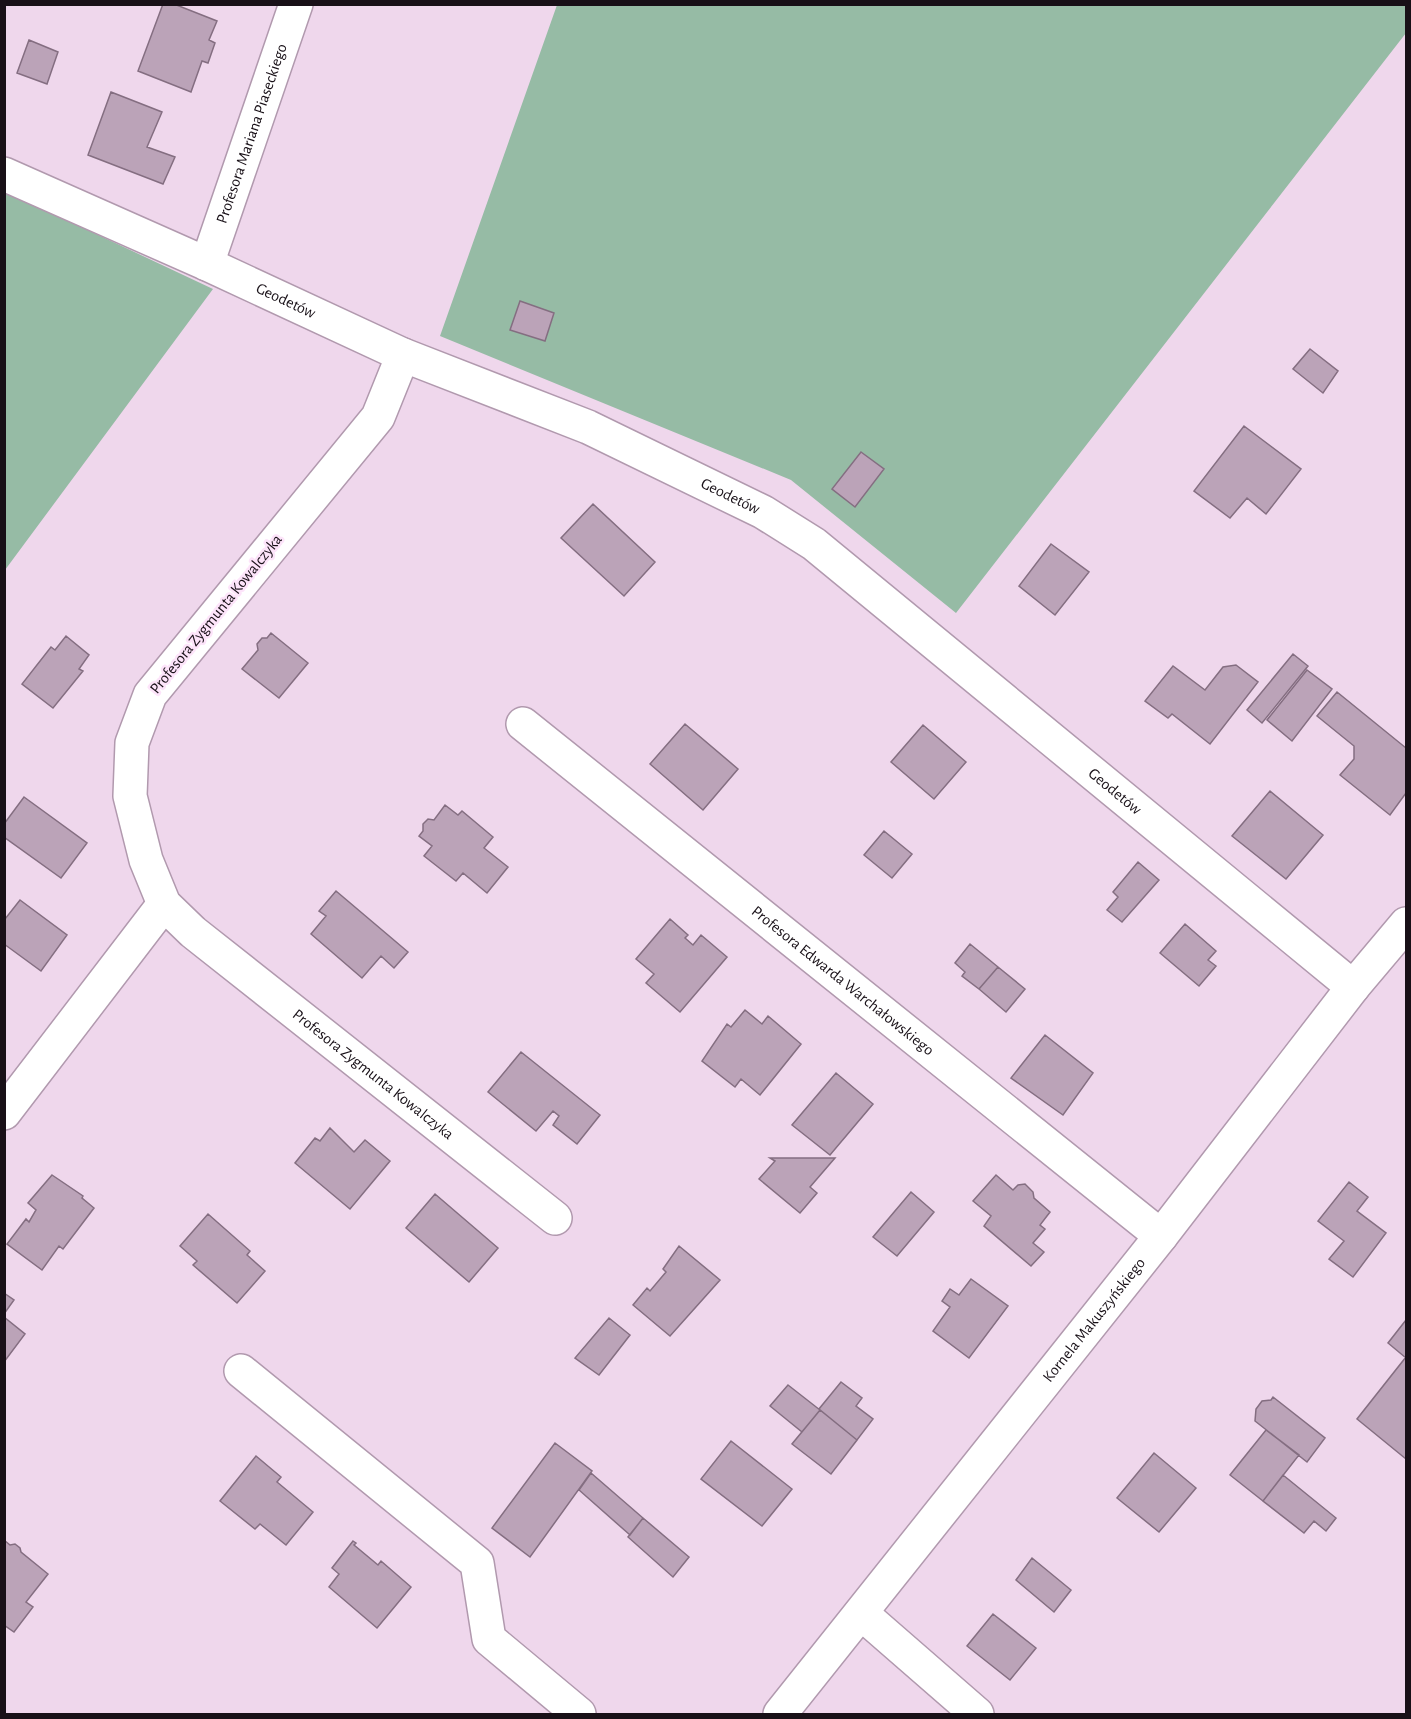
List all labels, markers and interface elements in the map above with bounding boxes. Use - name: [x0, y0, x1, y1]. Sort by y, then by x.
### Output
- street label: Profesora Mariana Piaseckiego: [214, 41, 290, 225]
- street label: Geodetów: [254, 280, 318, 321]
- street label: Geodetów: [698, 475, 763, 517]
- street label: Profesora Zygmunta Kowalczyka: [147, 531, 286, 697]
- street label: Geodetów: [1085, 765, 1145, 818]
- street label: Profesora Edwarda Warchałowskiego: [749, 903, 937, 1058]
- street label: Profesora Zygmunta Kowalczyka: [290, 1006, 457, 1143]
- street label: Kornela Makuszyńskiego: [1040, 1255, 1148, 1385]

